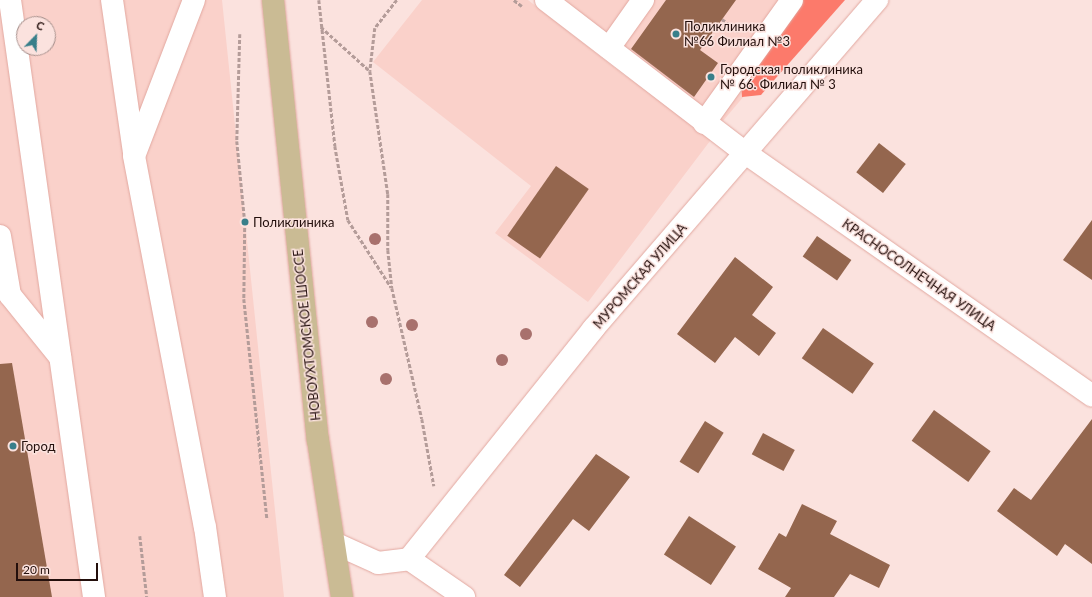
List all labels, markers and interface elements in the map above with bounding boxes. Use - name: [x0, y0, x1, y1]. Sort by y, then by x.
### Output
- north arrow: [16, 16, 56, 56]
- text: С: [35, 18, 46, 33]
- place label: Поликлиника №66 Филиал №3: [684, 19, 790, 50]
- marker: Поликлиника №66 Филиал №3: [671, 29, 681, 39]
- place label: Городская поликлиника № 66. Филиал № 3: [720, 62, 863, 93]
- marker: Городская поликлиника № 66. Филиал № 3: [705, 71, 717, 83]
- place label: Поликлиника: [253, 214, 334, 230]
- street label: КРАСНОСОЛНЕЧНАЯ УЛИЦА: [839, 216, 999, 334]
- marker: Поликлиника: [240, 217, 250, 227]
- street label: МУРОМСКАЯ УЛИЦА: [590, 220, 690, 332]
- street label: НОВОУХТОМСКОЕ ШОССЕ: [290, 248, 324, 422]
- place label: Город: [21, 438, 56, 454]
- marker: Город: [8, 441, 18, 451]
- scale bar: [18, 555, 100, 581]
- text: 20 m: [23, 562, 50, 577]

